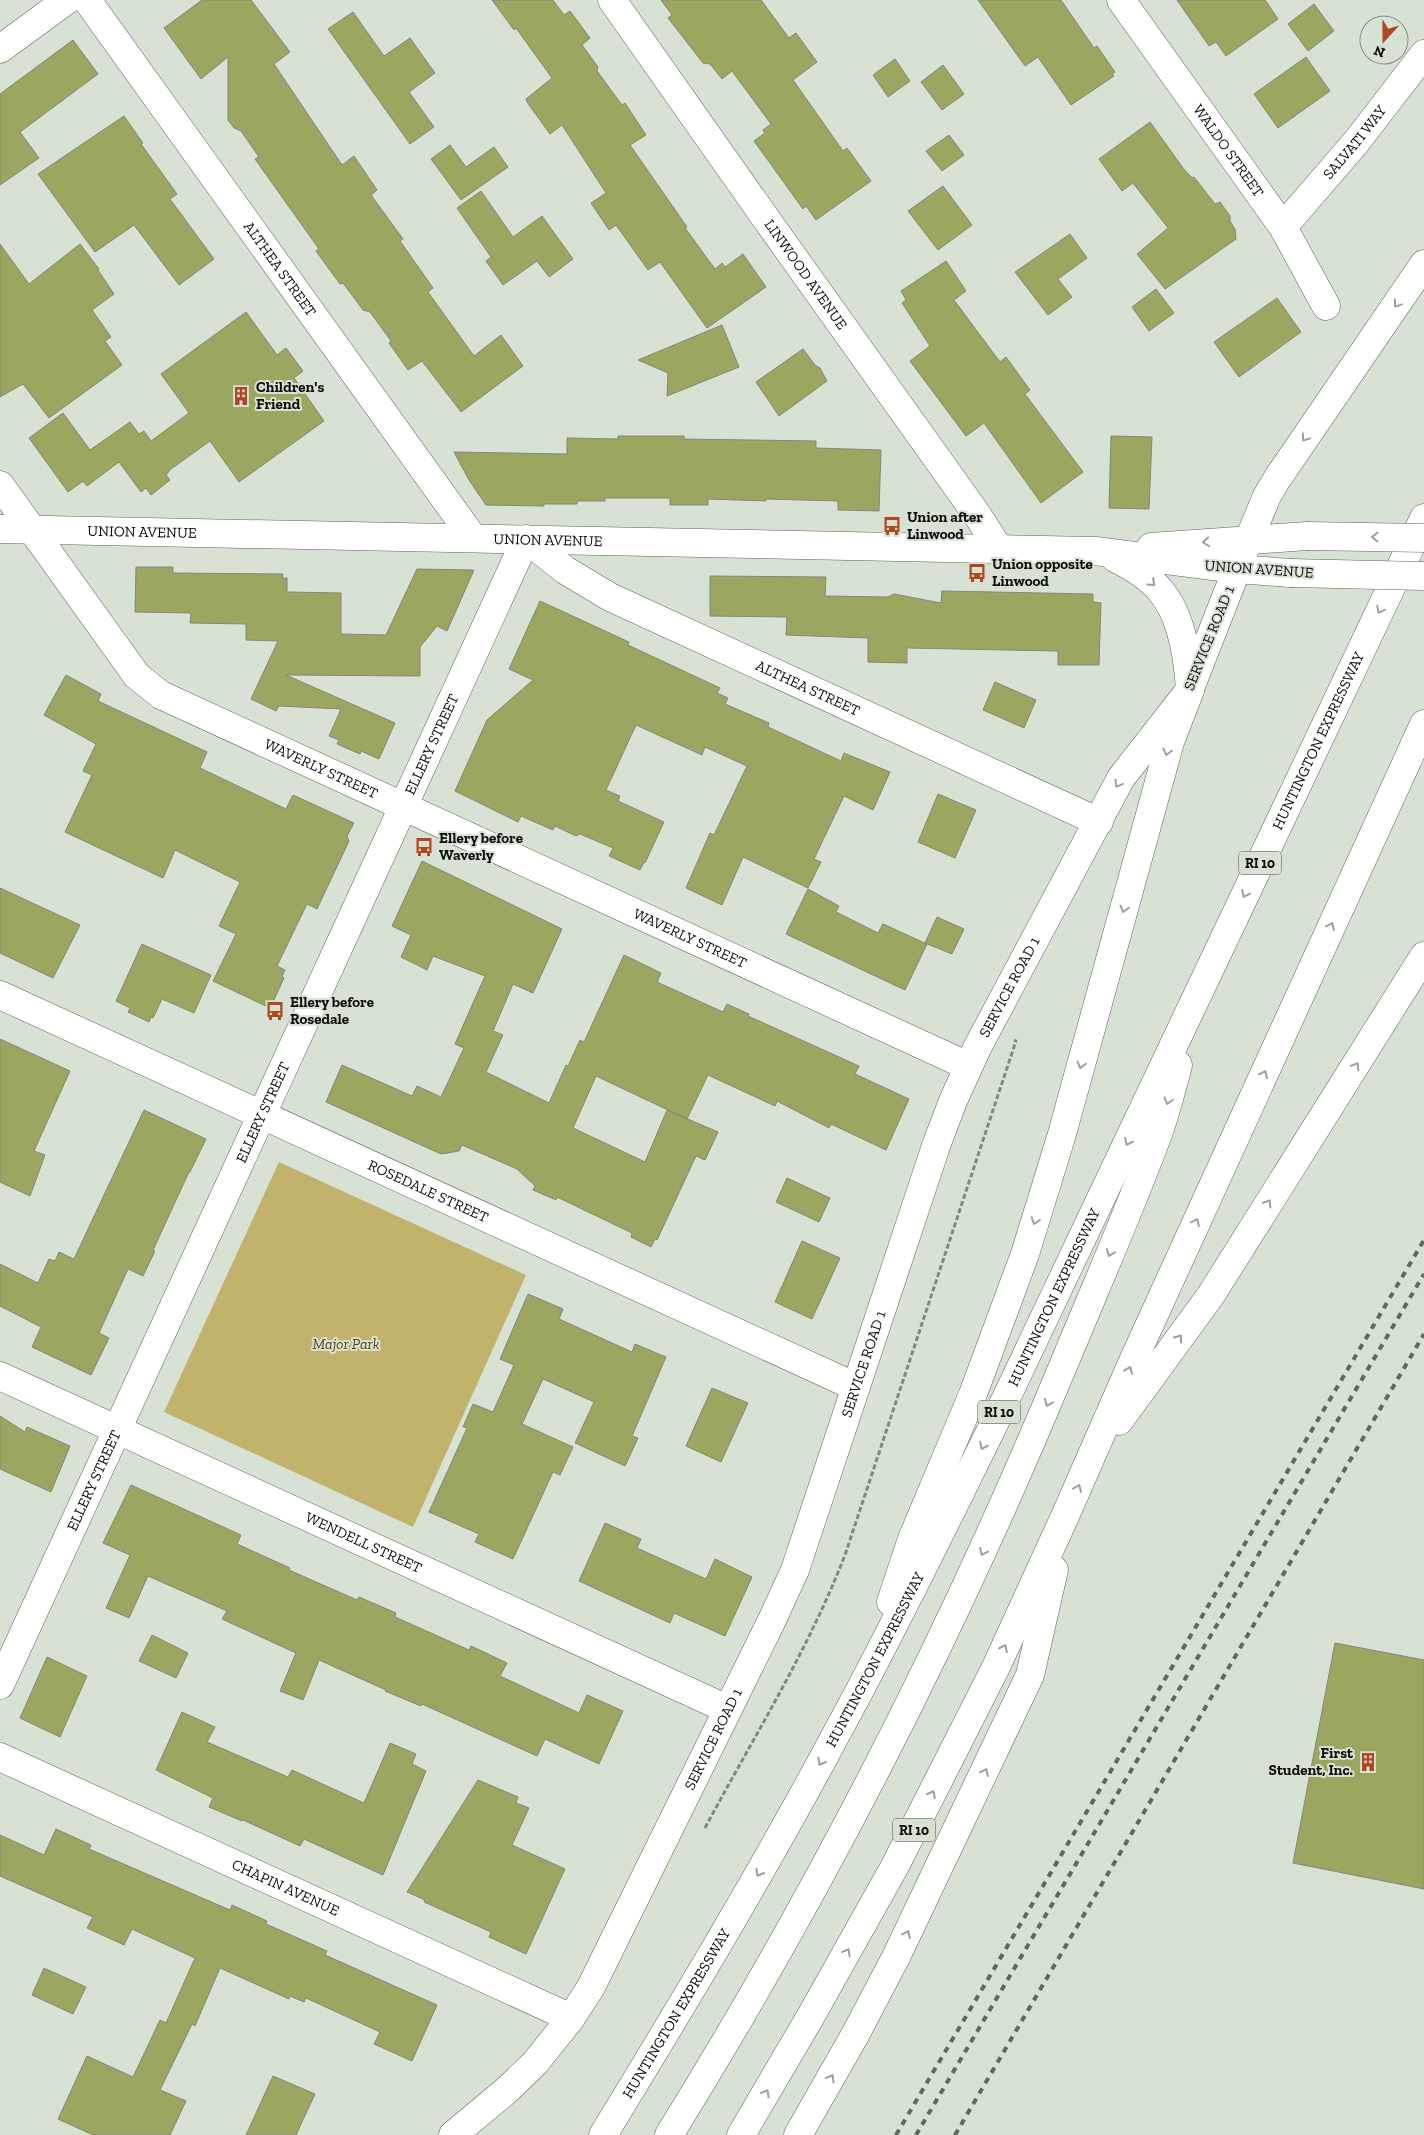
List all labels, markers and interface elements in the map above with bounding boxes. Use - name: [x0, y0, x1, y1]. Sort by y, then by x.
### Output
- north arrow: [1359, 15, 1409, 65]
- text: N: [1371, 42, 1388, 62]
- street label: WALDO STREET: [1189, 101, 1268, 200]
- street label: SALVATI WAY: [1319, 101, 1391, 183]
- street label: LINWOOD AVENUE: [760, 216, 851, 333]
- street label: ALTHEA STREET: [240, 218, 320, 320]
- one-way arrow: [1393, 299, 1403, 308]
- place label: Children's Friend: [256, 378, 324, 413]
- building icon: Children's Friend: [230, 385, 252, 407]
- one-way arrow: [1302, 432, 1311, 442]
- place label: Union after Linwood: [907, 508, 983, 543]
- bus stop icon: Union after Linwood: [881, 515, 903, 537]
- street label: UNION AVENUE: [87, 522, 197, 542]
- street label: UNION AVENUE: [493, 530, 603, 550]
- one-way arrow: [1371, 532, 1379, 542]
- one-way arrow: [1202, 536, 1210, 547]
- place label: Union opposite Linwood: [992, 555, 1093, 590]
- street label: UNION AVENUE: [1204, 556, 1314, 582]
- bus stop icon: Union opposite Linwood: [966, 562, 988, 584]
- one-way arrow: [1147, 577, 1156, 586]
- street label: SERVICE ROAD 1: [1180, 583, 1238, 693]
- one-way arrow: [1376, 605, 1386, 614]
- street label: HUNTINGTON EXPRESSWAY: [1268, 648, 1368, 833]
- street label: ALTHEA STREET: [753, 656, 863, 720]
- street label: ELLERY STREET: [401, 691, 463, 797]
- street label: WAVERLY STREET: [262, 735, 381, 802]
- one-way arrow: [1162, 748, 1173, 756]
- one-way arrow: [1114, 779, 1124, 788]
- place label: Ellery before Waverly: [439, 829, 523, 864]
- bus stop icon: Ellery before Waverly: [413, 836, 435, 858]
- road number: RI 10: [1239, 851, 1281, 874]
- one-way arrow: [1241, 888, 1251, 897]
- street label: WAVERLY STREET: [631, 904, 750, 972]
- one-way arrow: [1119, 904, 1130, 913]
- one-way arrow: [1325, 922, 1335, 931]
- street label: SERVICE ROAD 1: [975, 934, 1044, 1040]
- place label: Ellery before Rosedale: [290, 993, 374, 1028]
- bus stop icon: Ellery before Rosedale: [264, 1000, 286, 1022]
- street label: ELLERY STREET: [232, 1059, 294, 1166]
- one-way arrow: [1076, 1061, 1087, 1070]
- one-way arrow: [1349, 1062, 1359, 1071]
- one-way arrow: [1257, 1070, 1268, 1079]
- one-way arrow: [1163, 1097, 1174, 1105]
- one-way arrow: [1123, 1137, 1134, 1146]
- street label: ROSEDALE STREET: [365, 1156, 491, 1227]
- one-way arrow: [1262, 1199, 1272, 1208]
- street label: HUNTINGTON EXPRESSWAY: [1004, 1205, 1104, 1389]
- one-way arrow: [1031, 1217, 1041, 1225]
- one-way arrow: [1190, 1218, 1200, 1227]
- one-way arrow: [1105, 1248, 1115, 1256]
- street label: SERVICE ROAD 1: [837, 1308, 890, 1420]
- one-way arrow: [1173, 1334, 1182, 1344]
- park label: Major Park: [313, 1335, 380, 1353]
- one-way arrow: [1122, 1366, 1133, 1375]
- one-way arrow: [1043, 1398, 1054, 1407]
- road number: RI 10: [978, 1400, 1020, 1424]
- street label: ELLERY STREET: [63, 1427, 125, 1534]
- one-way arrow: [979, 1441, 989, 1450]
- one-way arrow: [1071, 1484, 1082, 1493]
- street label: WENDELL STREET: [303, 1508, 425, 1577]
- one-way arrow: [978, 1547, 989, 1556]
- street label: HUNTINGTON EXPRESSWAY: [822, 1568, 929, 1750]
- one-way arrow: [998, 1644, 1009, 1653]
- street label: SERVICE ROAD 1: [681, 1685, 746, 1793]
- place label: First Student, Inc.: [1269, 1744, 1354, 1779]
- building icon: First Student, Inc.: [1357, 1751, 1379, 1773]
- one-way arrow: [817, 1757, 827, 1766]
- one-way arrow: [979, 1768, 989, 1777]
- one-way arrow: [926, 1790, 936, 1799]
- road number: RI 10: [893, 1818, 935, 1842]
- street label: CHAPIN AVENUE: [229, 1855, 342, 1920]
- one-way arrow: [755, 1868, 765, 1877]
- street label: HUNTINGTON EXPRESSWAY: [619, 1925, 734, 2102]
- one-way arrow: [901, 1930, 911, 1939]
- one-way arrow: [841, 1949, 851, 1958]
- one-way arrow: [825, 2074, 835, 2083]
- one-way arrow: [760, 2090, 770, 2099]

